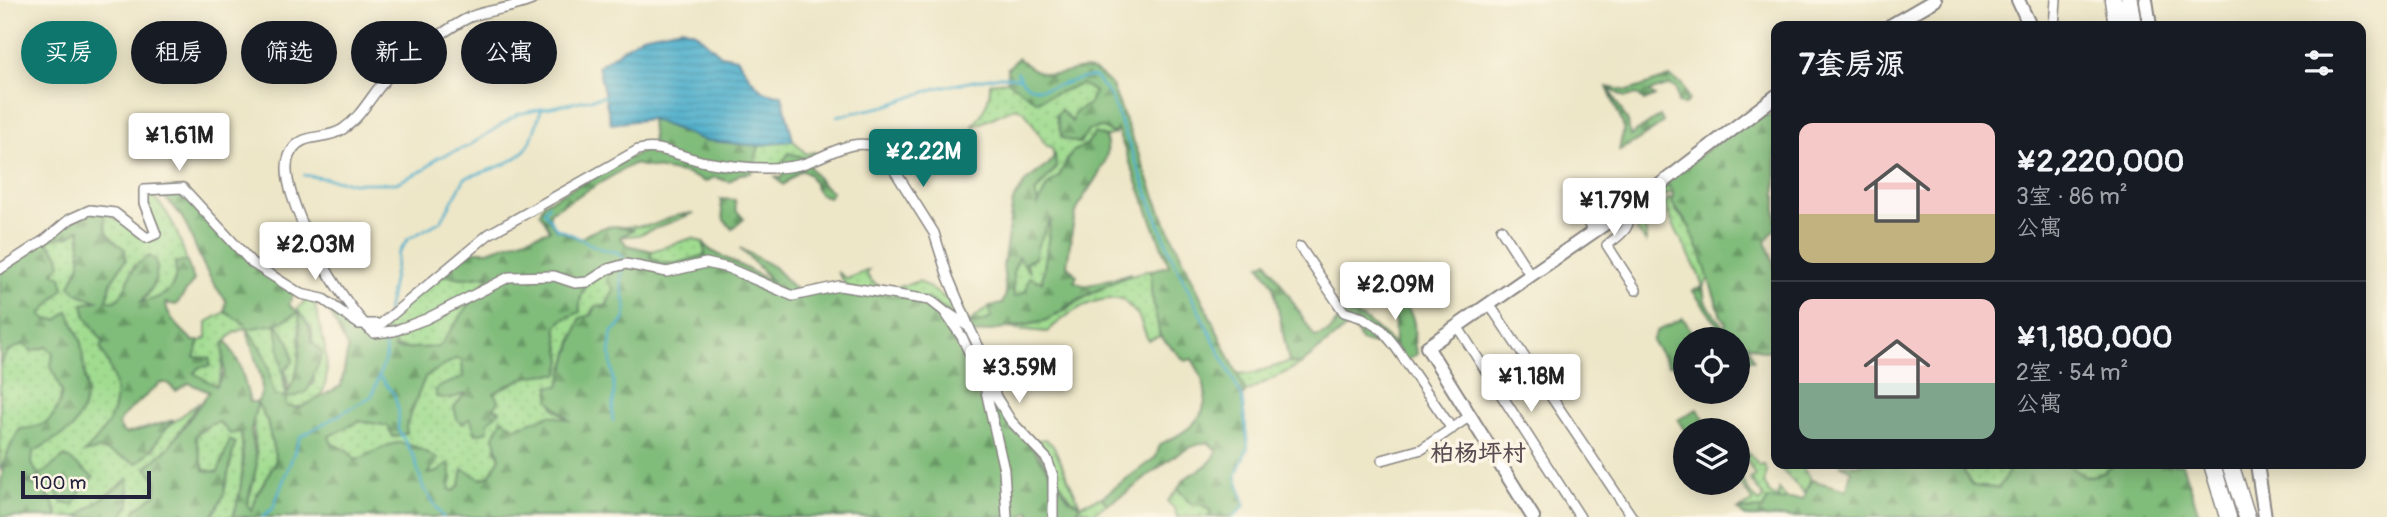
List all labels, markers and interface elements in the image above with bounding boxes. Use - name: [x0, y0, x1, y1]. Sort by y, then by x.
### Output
- chip: 买房: [21, 21, 117, 84]
- chip: 租房: [131, 21, 227, 84]
- chip: 筛选: [241, 21, 337, 84]
- chip: 新上: [351, 21, 447, 84]
- chip: 公寓: [461, 21, 557, 84]
- icon: filters: [2300, 44, 2338, 82]
- text: 7套房源: [1799, 46, 1905, 83]
- pin: ¥1.61M: [122, 114, 236, 173]
- text: ¥1.61M: [145, 121, 213, 150]
- pin: ¥2.22M: [866, 130, 980, 189]
- text: ¥2.22M: [885, 137, 961, 166]
- text: ¥2,220,000: [2016, 143, 2184, 180]
- icon: home: [1855, 151, 1939, 235]
- pin: ¥1.79M: [1557, 178, 1671, 238]
- text: 3室 · 86 m²: [2016, 182, 2128, 211]
- text: ¥1.79M: [1579, 186, 1649, 215]
- text: 公寓: [2016, 213, 2062, 242]
- pin: ¥2.03M: [258, 222, 372, 282]
- text: ¥2.03M: [276, 230, 354, 259]
- pin: ¥2.09M: [1338, 262, 1452, 322]
- text: ¥2.09M: [1356, 270, 1434, 299]
- text: ¥1,180,000: [2016, 319, 2173, 356]
- map controls: [1673, 327, 1750, 495]
- button: locate: [1673, 327, 1750, 404]
- icon: home: [1855, 327, 1939, 411]
- pin: ¥3.59M: [962, 346, 1076, 405]
- text: ¥3.59M: [982, 353, 1056, 382]
- pin: ¥1.18M: [1474, 354, 1588, 414]
- text: 2室 · 54 m²: [2016, 358, 2128, 387]
- text: ¥1.18M: [1497, 362, 1565, 391]
- text: 公寓: [2016, 389, 2062, 418]
- button: layers: [1673, 418, 1750, 495]
- district label: 柏杨坪村: [1430, 439, 1526, 468]
- scale bar: [21, 468, 150, 500]
- text: 100 m: [32, 471, 86, 495]

